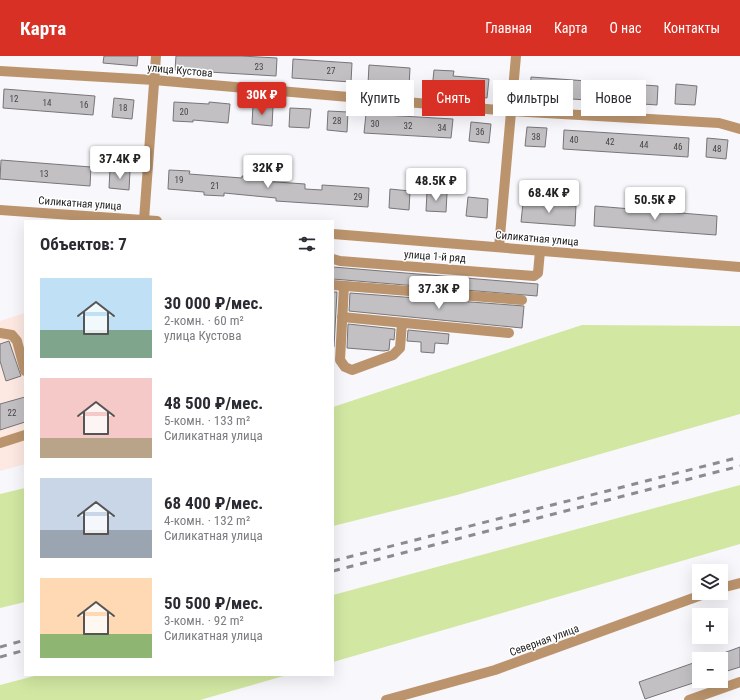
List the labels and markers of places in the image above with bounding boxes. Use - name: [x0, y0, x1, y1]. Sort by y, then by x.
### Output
- pin: 30K ₽: [234, 82, 290, 116]
- pin: 37.4K ₽: [83, 146, 157, 180]
- pin: 32K ₽: [240, 155, 296, 189]
- pin: 48.5K ₽: [399, 168, 473, 202]
- pin: 68.4K ₽: [512, 180, 586, 214]
- pin: 50.5K ₽: [618, 187, 692, 221]
- pin: 37.3K ₽: [402, 276, 476, 310]

